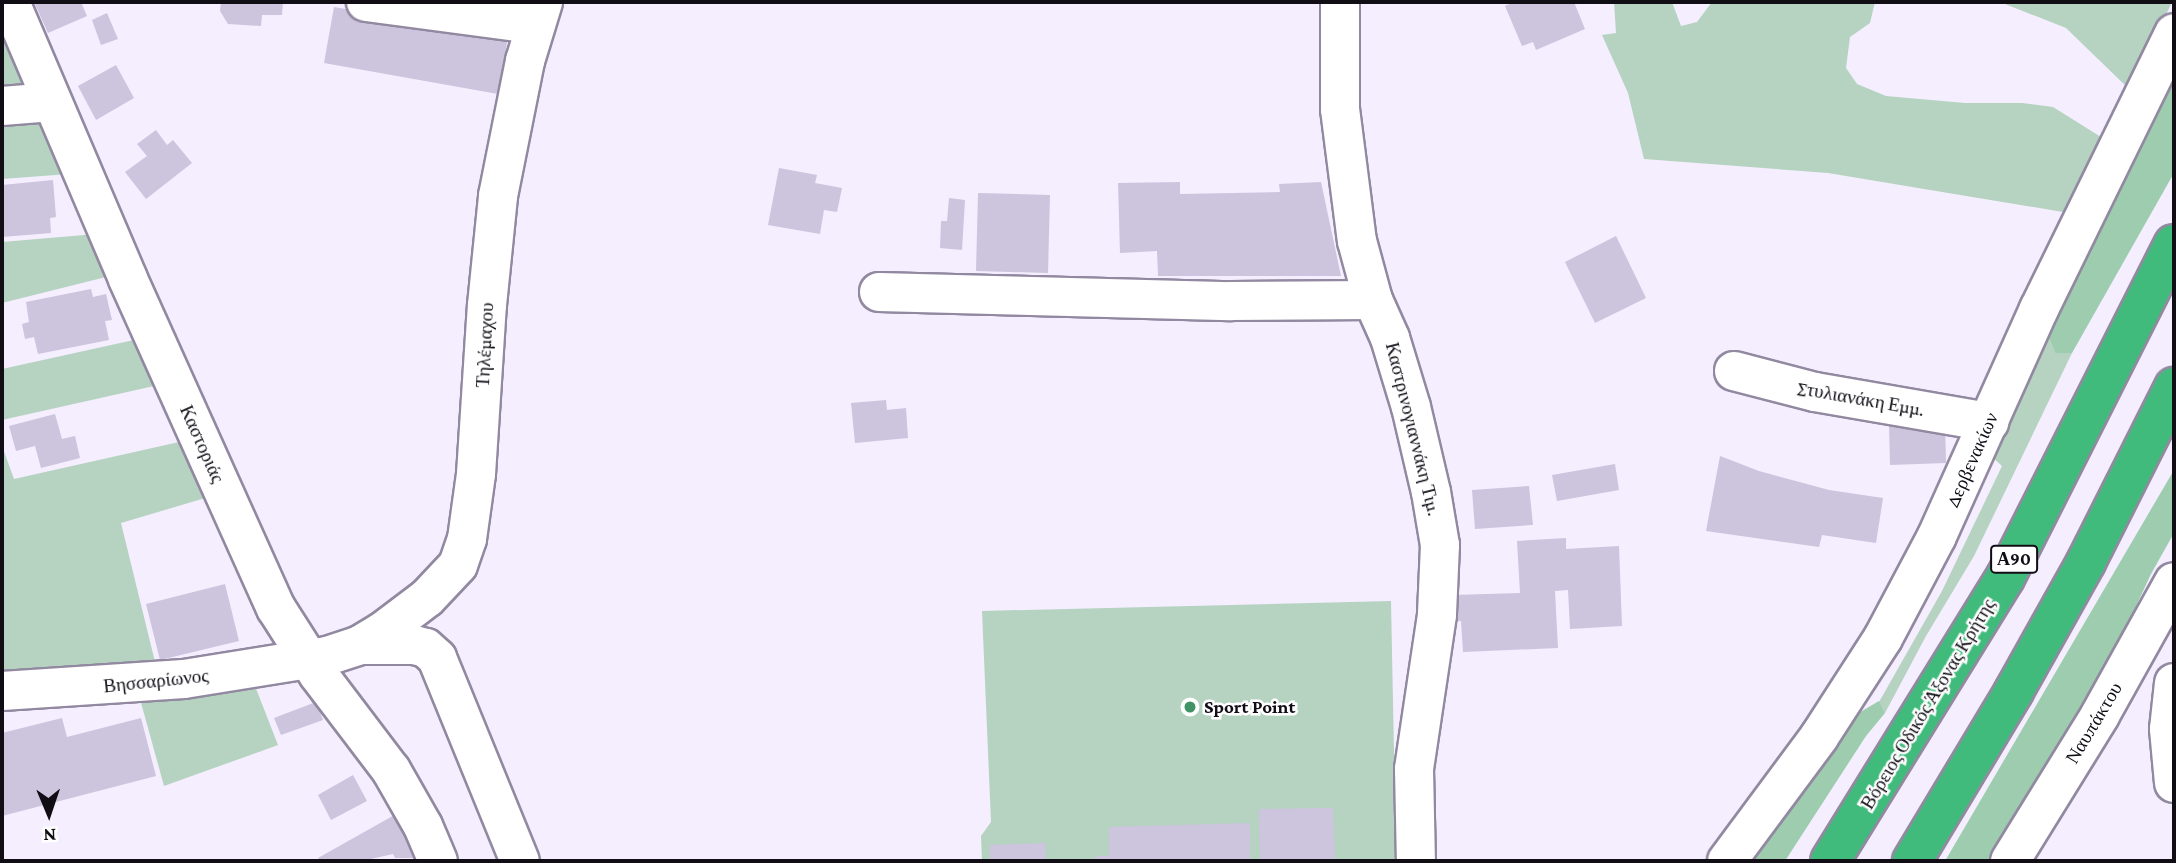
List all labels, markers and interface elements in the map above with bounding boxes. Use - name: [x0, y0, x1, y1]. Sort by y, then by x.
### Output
- street label: Τηλέμαχου: [471, 302, 499, 388]
- street label: Καστρινογιαννάκη Τιμ.: [1380, 340, 1446, 518]
- street label: Στυλιανάκη Εμμ.: [1796, 377, 1926, 421]
- street label: Καστοριάς: [175, 402, 229, 486]
- street label: Δερβενακίων: [1941, 409, 2003, 511]
- road number: Α90: [1990, 544, 2038, 574]
- street label: Βόρειος Οδικός Άξονας Κρήτης: [1856, 595, 2000, 813]
- street label: Βησσαρίωνος: [102, 664, 210, 698]
- street label: Ναυπάκτου: [2061, 678, 2127, 768]
- place label: Sport Point: [1204, 696, 1295, 718]
- marker: Sport Point: [1182, 699, 1198, 715]
- north arrow: [14, 779, 84, 849]
- text: N: [43, 825, 57, 846]

